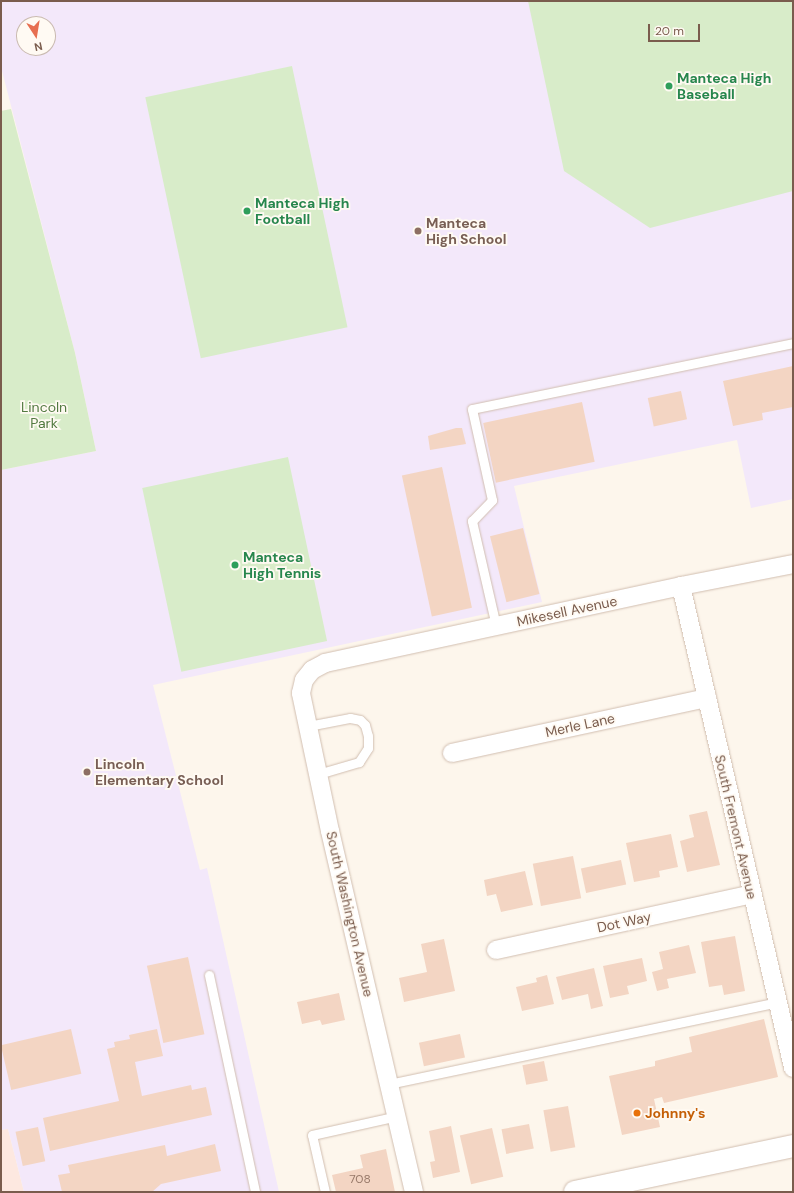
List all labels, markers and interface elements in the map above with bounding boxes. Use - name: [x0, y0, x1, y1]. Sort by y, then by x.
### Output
- north arrow: [16, 16, 56, 56]
- scale bar: [650, 16, 702, 42]
- text: 20 m: [655, 23, 684, 39]
- text: N: [33, 39, 44, 54]
- place label: Manteca High Baseball: [677, 70, 771, 102]
- marker: Manteca High Baseball: [664, 81, 674, 91]
- place label: Manteca High Football: [255, 195, 349, 228]
- marker: Manteca High Football: [242, 206, 252, 216]
- place label: Manteca High School: [426, 215, 507, 248]
- marker: Manteca High School: [413, 226, 423, 236]
- park label: Lincoln Park: [21, 399, 67, 432]
- place label: Manteca High Tennis: [243, 549, 321, 582]
- marker: Manteca High Tennis: [230, 560, 240, 570]
- street label: Mikesell Avenue: [515, 592, 619, 630]
- street label: Merle Lane: [544, 709, 616, 741]
- street label: South Fremont Avenue: [711, 753, 761, 901]
- place label: Lincoln Elementary School: [95, 756, 224, 788]
- marker: Lincoln Elementary School: [82, 767, 92, 777]
- street label: South Washington Avenue: [323, 830, 377, 998]
- street label: Dot Way: [595, 908, 653, 936]
- place label: Johnny's: [645, 1105, 705, 1121]
- marker: Johnny's: [632, 1108, 642, 1118]
- house number: 708: [349, 1173, 371, 1187]

